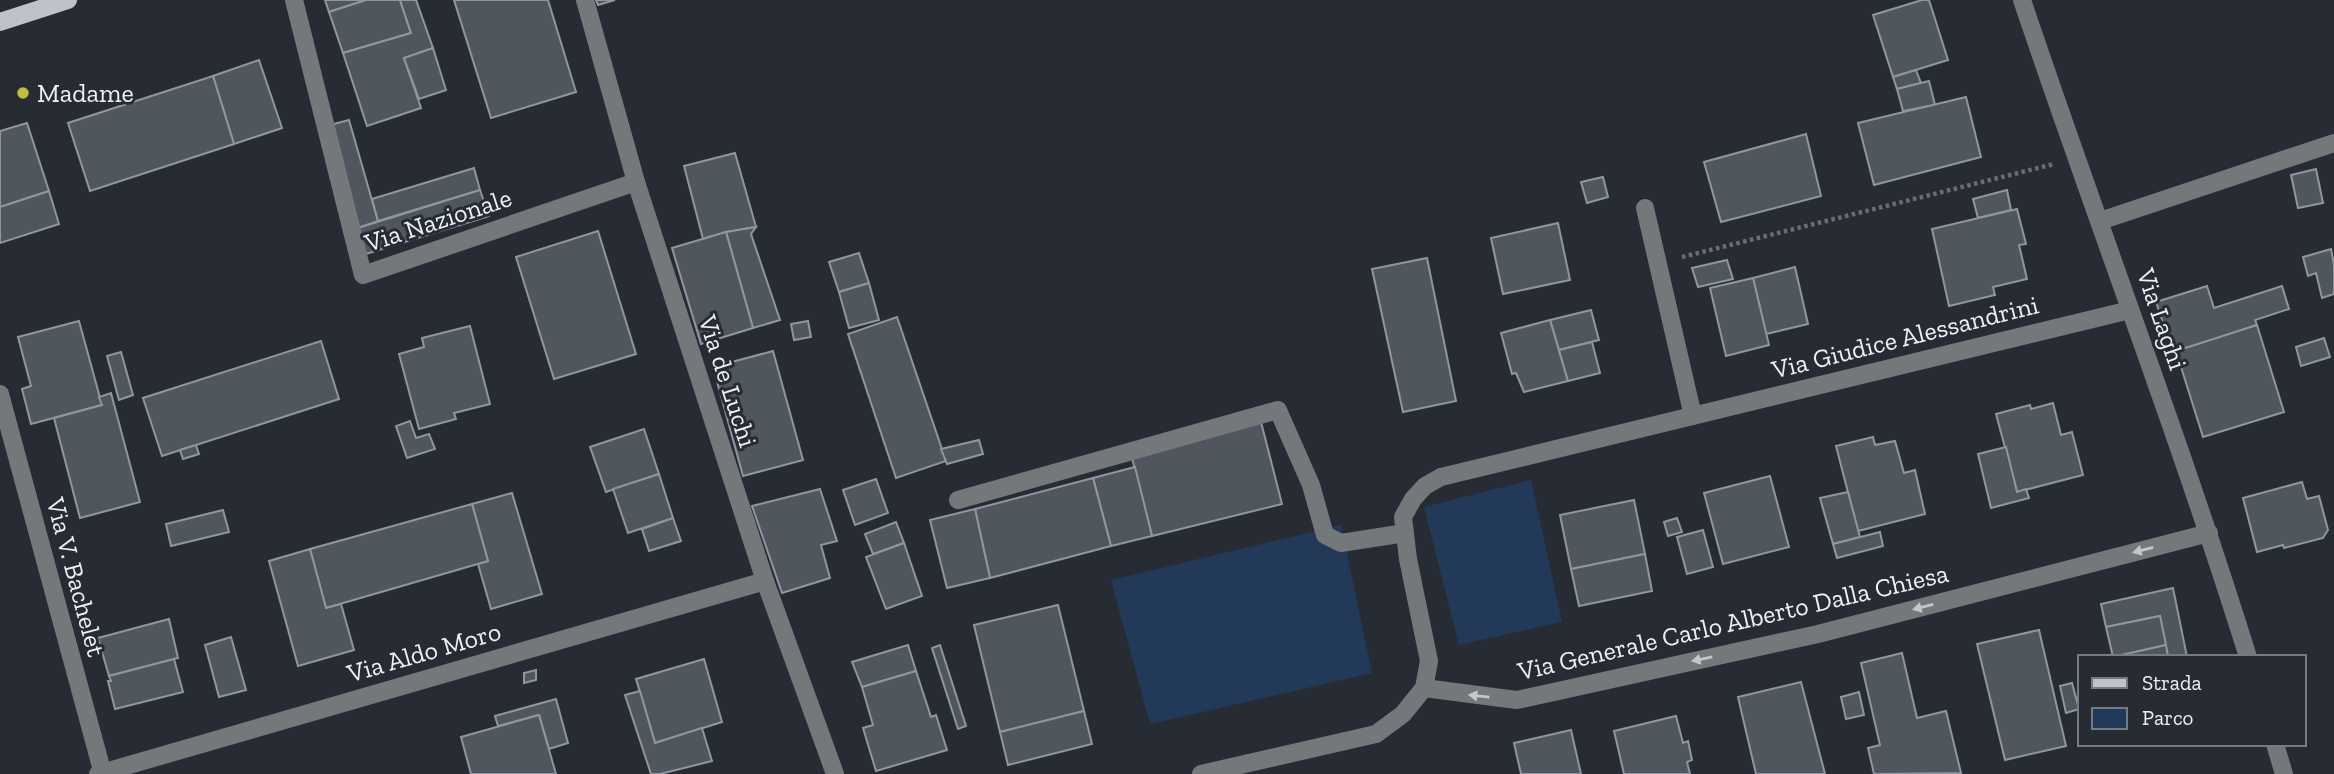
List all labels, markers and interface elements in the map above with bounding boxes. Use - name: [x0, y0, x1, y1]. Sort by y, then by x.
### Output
- place label: Madame: [37, 77, 134, 109]
- marker: Madame: [15, 85, 31, 101]
- street label: Via Nazionale: [360, 181, 515, 259]
- street label: Via Laghi: [2129, 263, 2194, 374]
- street label: Via Giudice Alessandrini: [1767, 288, 2042, 386]
- street label: Via de Luchi: [691, 310, 764, 451]
- street label: Via V. Bachelet: [39, 493, 113, 660]
- one-way arrow: [2132, 545, 2154, 556]
- street label: Via Generale Carlo Alberto Dalla Chiesa: [1514, 557, 1952, 687]
- one-way arrow: [1912, 602, 1934, 613]
- street label: Via Aldo Moro: [342, 615, 505, 690]
- one-way arrow: [1691, 654, 1713, 665]
- legend: [2078, 655, 2306, 746]
- text: Strada: [2142, 670, 2202, 695]
- one-way arrow: [1468, 690, 1490, 701]
- text: Parco: [2142, 705, 2193, 730]

